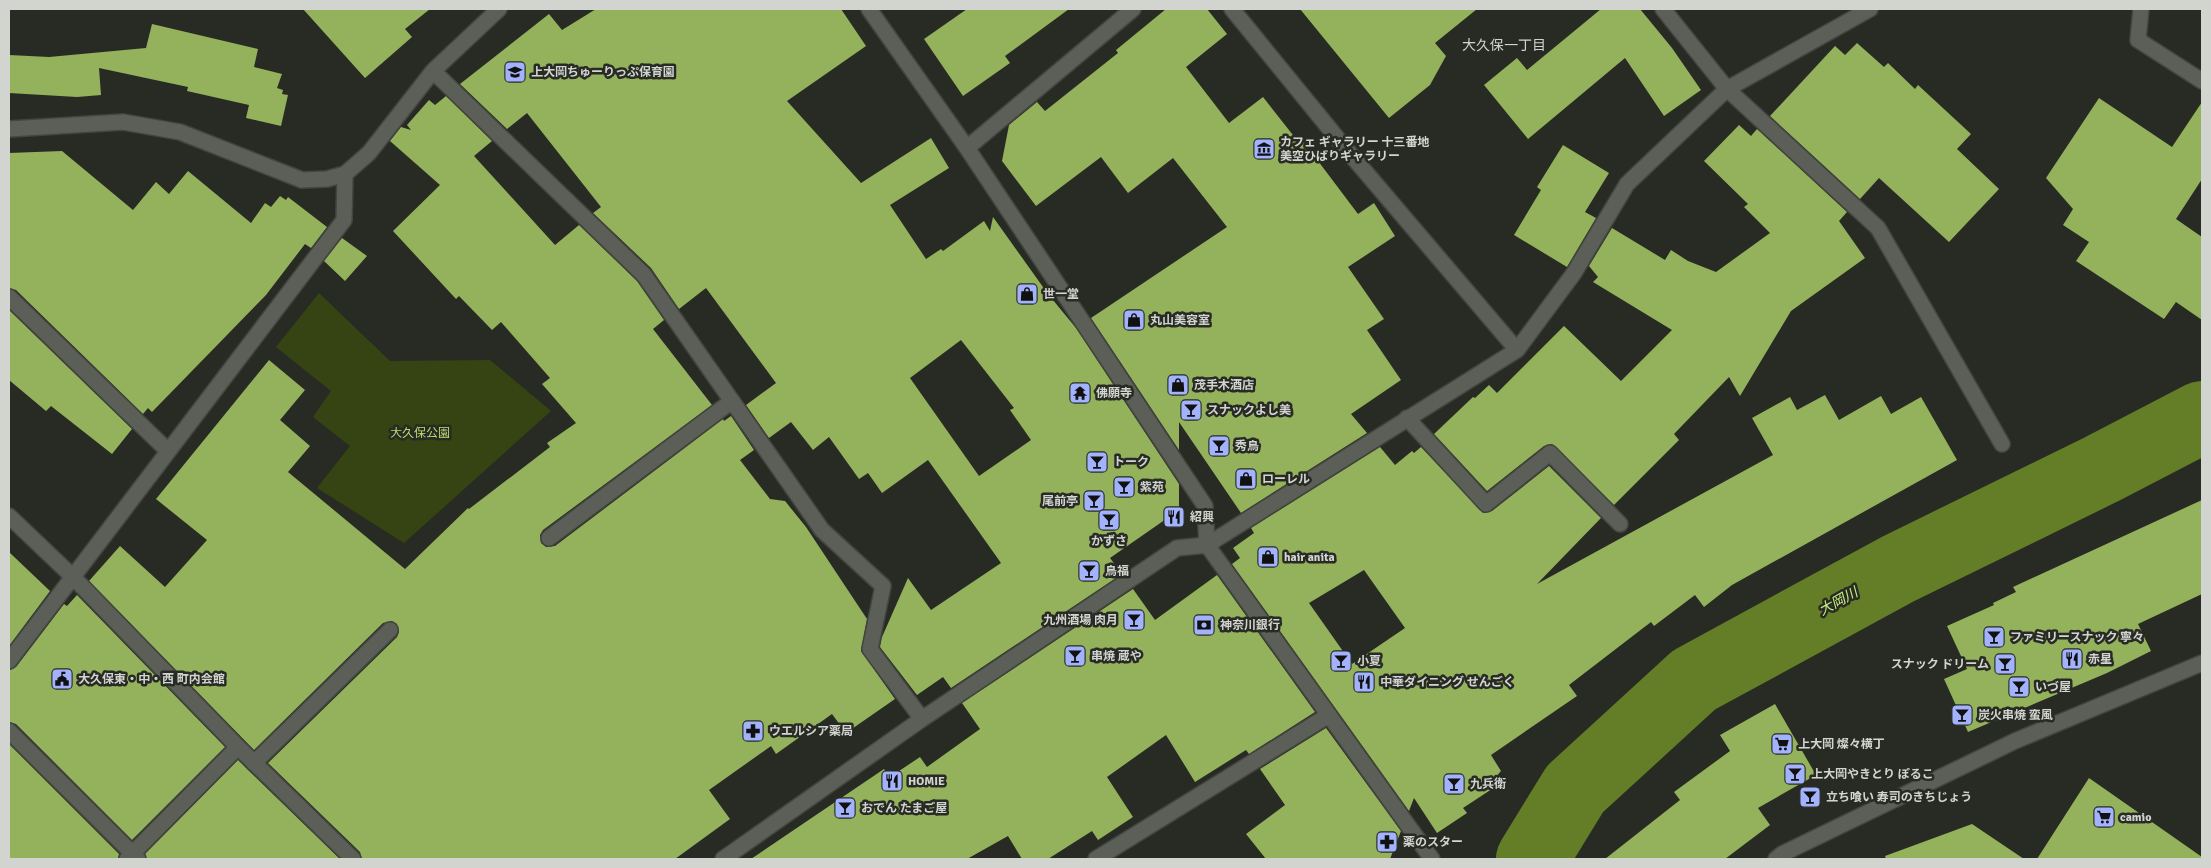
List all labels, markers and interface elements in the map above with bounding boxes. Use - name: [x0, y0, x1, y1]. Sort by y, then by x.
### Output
- district label: 大久保一丁目: [1462, 37, 1546, 54]
- school or university icon: 上大岡ちゅーりっぷ保育園: [503, 60, 527, 84]
- place label: 上大岡ちゅーりっぷ保育園: [531, 65, 675, 80]
- place label: カフェ ギャラリー 十三番地 美空ひばりギャラリー: [1280, 135, 1429, 164]
- museum icon: カフェ ギャラリー 十三番地 美空ひばりギャラリー: [1252, 137, 1276, 161]
- shop icon: 世一堂: [1015, 282, 1039, 306]
- place label: 世一堂: [1043, 287, 1079, 302]
- shop icon: 丸山美容室: [1122, 308, 1146, 332]
- place label: 丸山美容室: [1150, 313, 1210, 328]
- shop icon: 茂手木酒店: [1166, 373, 1190, 397]
- place label: 茂手木酒店: [1194, 378, 1254, 393]
- temple icon: 佛願寺: [1068, 381, 1092, 405]
- place label: 佛願寺: [1096, 386, 1132, 401]
- bar icon: スナックよし美: [1179, 398, 1203, 422]
- place label: スナックよし美: [1207, 403, 1291, 418]
- park label: 大久保公園: [390, 426, 450, 441]
- bar icon: 秀鳥: [1207, 434, 1231, 458]
- place label: 秀鳥: [1235, 439, 1259, 454]
- bar icon: トーク: [1085, 450, 1109, 474]
- place label: トーク: [1113, 455, 1149, 470]
- shop icon: ローレル: [1234, 467, 1258, 491]
- place label: ローレル: [1262, 472, 1310, 487]
- bar icon: 紫苑: [1112, 475, 1136, 499]
- place label: 紫苑: [1140, 480, 1164, 495]
- bar icon: 尾前亭: [1082, 489, 1106, 513]
- place label: 尾前亭: [1042, 494, 1078, 509]
- restaurant icon: 紹興: [1162, 505, 1186, 529]
- bar icon: かずさ: [1097, 508, 1121, 532]
- place label: 紹興: [1190, 510, 1214, 525]
- place label: かずさ: [1091, 534, 1127, 549]
- shop icon: hair anita: [1256, 545, 1280, 569]
- place label: hair anita: [1284, 550, 1335, 565]
- bar icon: 鳥福: [1077, 559, 1101, 583]
- place label: 鳥福: [1105, 564, 1129, 579]
- water label: 大岡川: [1816, 583, 1862, 619]
- bar icon: 九州酒場 肉月: [1122, 608, 1146, 632]
- place label: 九州酒場 肉月: [1043, 613, 1118, 628]
- bank icon: 神奈川銀行: [1192, 613, 1216, 637]
- place label: 神奈川銀行: [1220, 618, 1280, 633]
- bar icon: ファミリースナック 寧々: [1982, 625, 2006, 649]
- place label: ファミリースナック 寧々: [2010, 630, 2144, 645]
- bar icon: 串焼 蔵や: [1063, 644, 1087, 668]
- restaurant icon: 赤星: [2060, 647, 2084, 671]
- place label: 串焼 蔵や: [1091, 649, 1142, 664]
- bar icon: 小夏: [1329, 649, 1353, 673]
- bar icon: スナック ドリーム: [1993, 652, 2017, 676]
- place label: 赤星: [2088, 652, 2112, 667]
- place label: 小夏: [1357, 654, 1381, 669]
- place label: スナック ドリーム: [1891, 657, 1989, 672]
- public building icon: 大久保東・中・西 町内会館: [50, 667, 74, 691]
- restaurant icon: 中華ダイニング せんごく: [1352, 670, 1376, 694]
- place label: 大久保東・中・西 町内会館: [78, 672, 225, 687]
- place label: 中華ダイニング せんごく: [1380, 675, 1515, 690]
- bar icon: いづ屋: [2007, 675, 2031, 699]
- place label: いづ屋: [2035, 680, 2071, 695]
- bar icon: 炭火串焼 蛮風: [1950, 703, 1974, 727]
- place label: 炭火串焼 蛮風: [1978, 708, 2053, 723]
- pharmacy icon: ウエルシア薬局: [741, 719, 765, 743]
- place label: ウエルシア薬局: [769, 724, 853, 739]
- supermarket icon: 上大岡 燦々横丁: [1770, 732, 1794, 756]
- place label: 上大岡 燦々横丁: [1798, 737, 1885, 752]
- bar icon: 上大岡やきとり ぽるこ: [1783, 762, 1807, 786]
- place label: 上大岡やきとり ぽるこ: [1811, 767, 1934, 782]
- restaurant icon: HOMIE: [880, 769, 904, 793]
- bar icon: 九兵衛: [1442, 772, 1466, 796]
- place label: HOMIE: [908, 774, 945, 789]
- place label: 九兵衛: [1470, 777, 1506, 792]
- bar icon: 立ち喰い 寿司のきちじょう: [1798, 785, 1822, 809]
- place label: 立ち喰い 寿司のきちじょう: [1826, 790, 1972, 805]
- bar icon: おでん たまご屋: [833, 796, 857, 820]
- place label: おでん たまご屋: [861, 801, 947, 816]
- supermarket icon: camio: [2092, 805, 2116, 829]
- place label: camio: [2120, 810, 2151, 825]
- pharmacy icon: 薬のスター: [1375, 830, 1399, 854]
- place label: 薬のスター: [1403, 835, 1463, 850]

